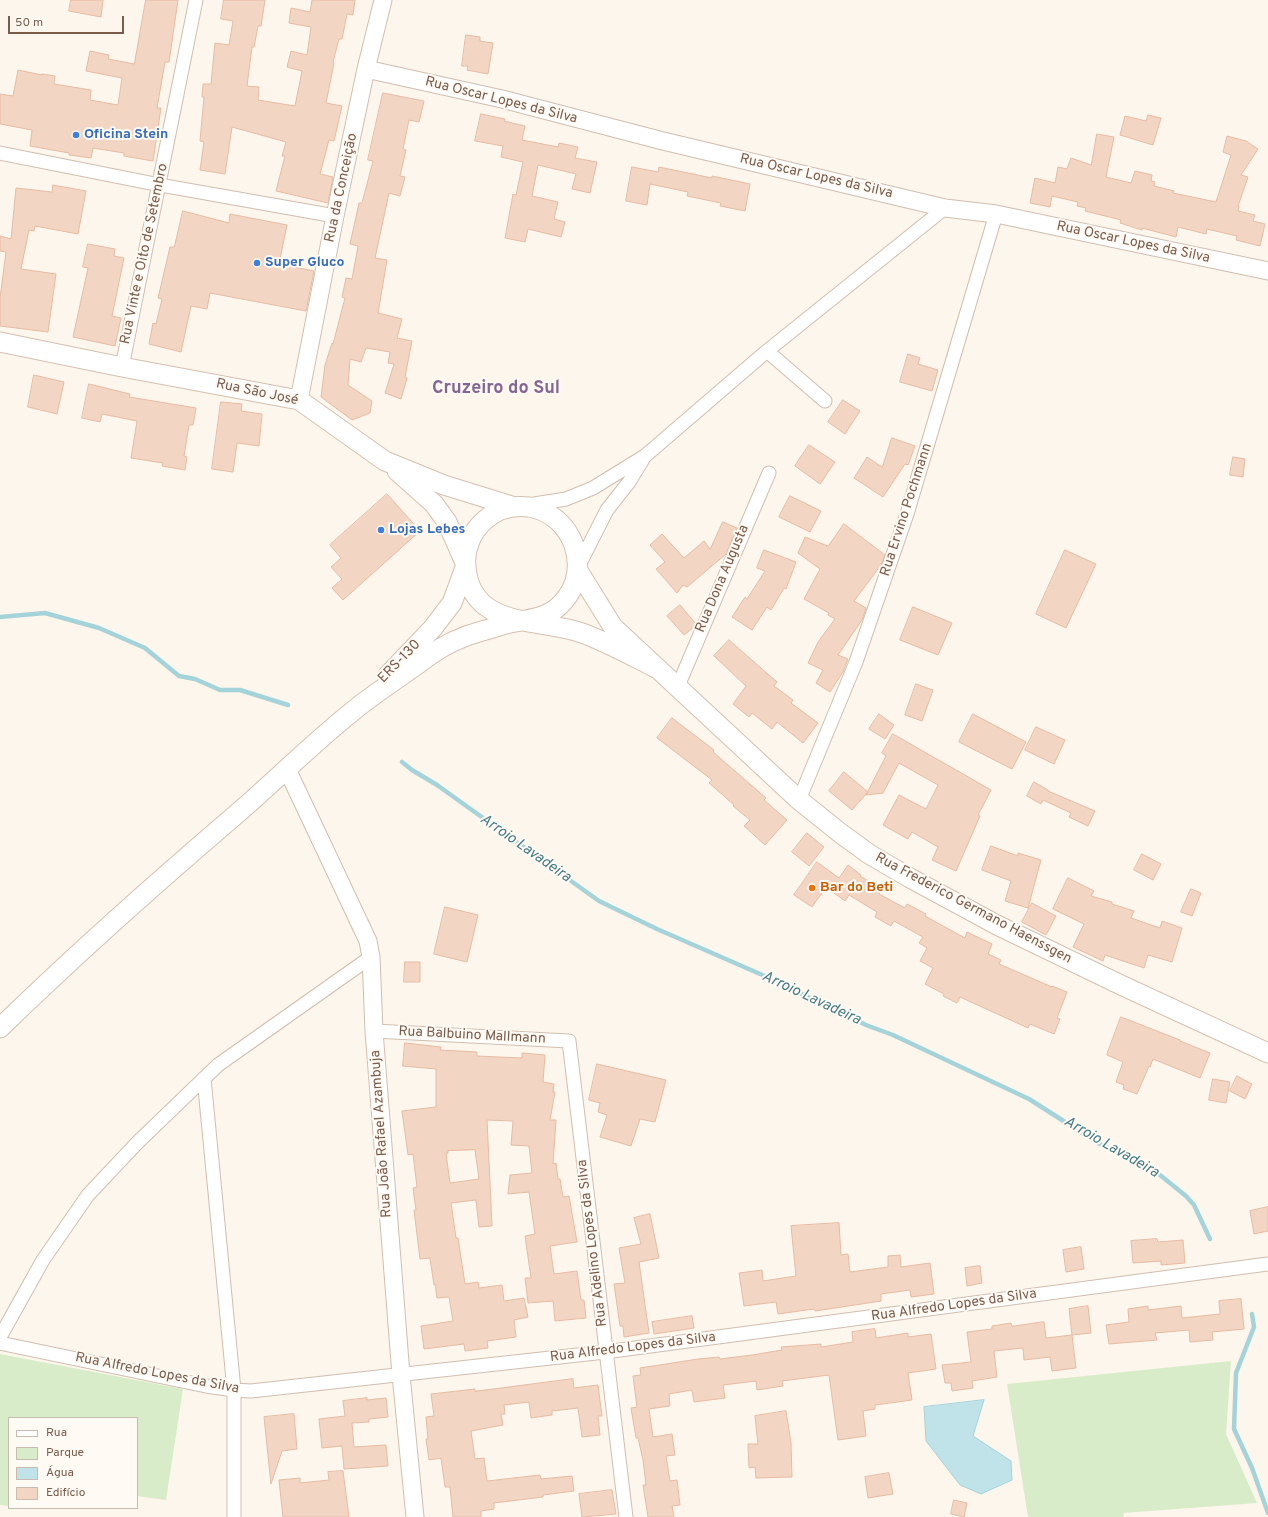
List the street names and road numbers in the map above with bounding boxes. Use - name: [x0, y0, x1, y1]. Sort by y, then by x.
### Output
- street label: Rua Oscar Lopes da Silva: [423, 74, 579, 128]
- street label: Rua da Conceição: [322, 132, 362, 244]
- street label: Rua Oscar Lopes da Silva: [738, 151, 894, 203]
- street label: Rua Vinte e Oito de Setembro: [118, 162, 172, 346]
- street label: Rua Oscar Lopes da Silva: [1055, 219, 1211, 267]
- street label: Rua São José: [214, 376, 300, 410]
- street label: Rua Ervino Pochmann: [878, 441, 936, 579]
- street label: Rua Dona Augusta: [693, 523, 753, 635]
- street label: ERS-130: [375, 637, 425, 687]
- street label: Rua Frederico Germano Haenssgen: [872, 850, 1074, 968]
- street label: Rua Balbuino Mallmann: [398, 1024, 546, 1048]
- street label: Rua João Rafael Azambuja: [368, 1050, 396, 1218]
- street label: Rua Adelino Lopes da Silva: [574, 1158, 612, 1328]
- street label: Rua Alfredo Lopes da Silva: [870, 1286, 1038, 1326]
- street label: Rua Alfredo Lopes da Silva: [549, 1330, 717, 1366]
- street label: Rua Alfredo Lopes da Silva: [74, 1350, 240, 1398]

